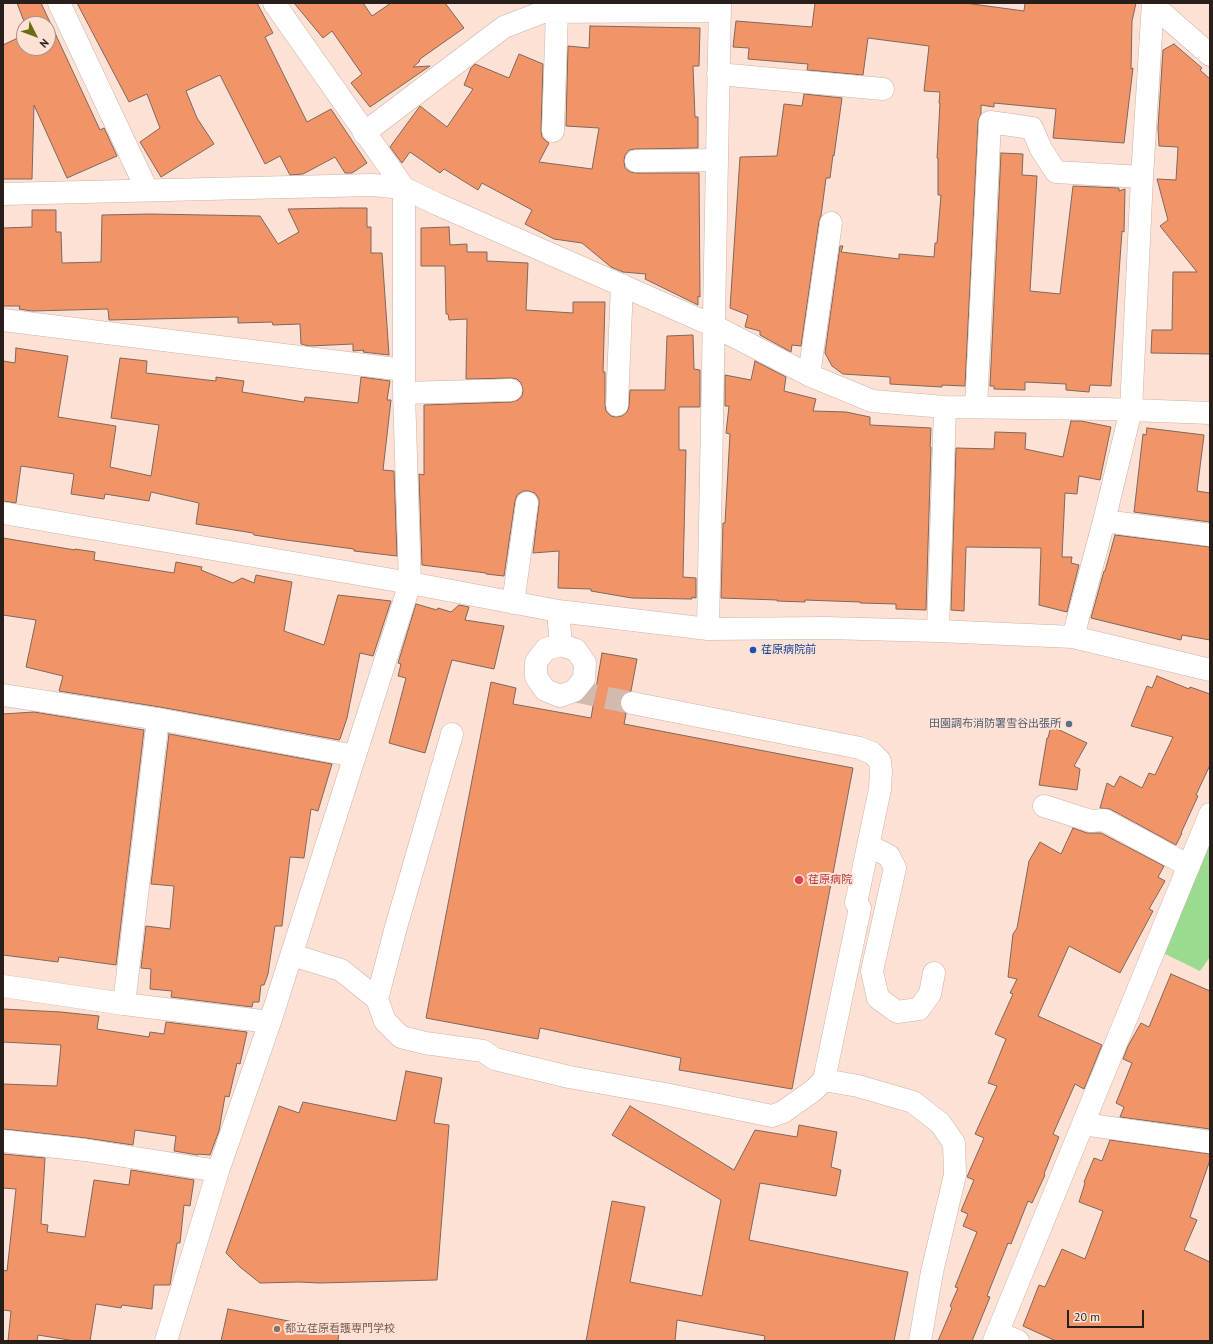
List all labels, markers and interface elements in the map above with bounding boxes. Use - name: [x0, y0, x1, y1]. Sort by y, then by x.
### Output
- north arrow: [16, 16, 56, 56]
- text: N: [37, 36, 52, 51]
- place label: 荏原病院前: [761, 643, 816, 657]
- marker: 荏原病院前: [748, 645, 758, 655]
- place label: 田園調布消防署雪谷出張所: [929, 717, 1061, 731]
- marker: 田園調布消防署雪谷出張所: [1064, 719, 1074, 729]
- place label: 荏原病院: [808, 873, 852, 887]
- marker: 荏原病院: [793, 874, 805, 886]
- scale bar: [1069, 1302, 1146, 1328]
- text: 20 m: [1074, 1309, 1100, 1324]
- place label: 都立荏原看護専門学校: [285, 1322, 395, 1336]
- marker: 都立荏原看護専門学校: [272, 1324, 282, 1334]

